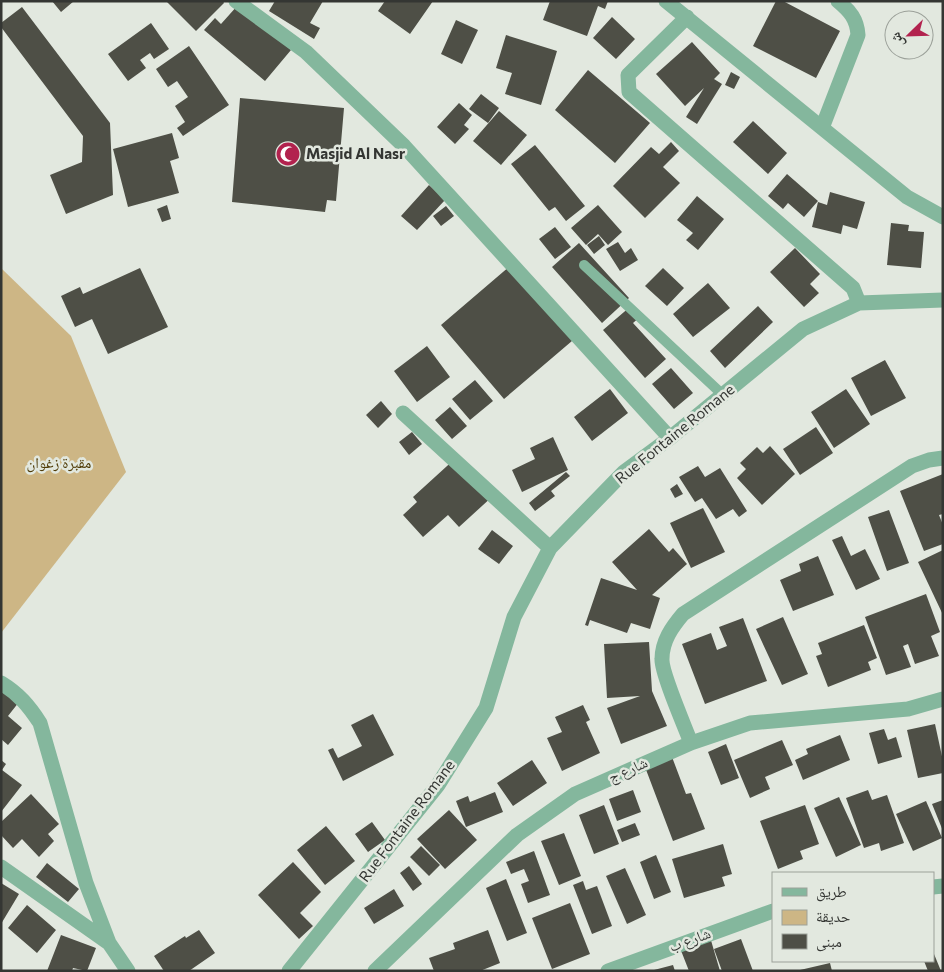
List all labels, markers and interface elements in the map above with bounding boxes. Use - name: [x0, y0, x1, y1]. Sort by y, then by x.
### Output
- north arrow: [884, 10, 934, 60]
- text: ش: [886, 30, 908, 50]
- mosque icon: Masjid Al Nasr: [275, 141, 301, 167]
- place label: Masjid Al Nasr: [306, 144, 405, 162]
- street label: Rue Fontaine Romane: [611, 380, 738, 487]
- park label: مقبرة زغوان: [27, 453, 92, 473]
- street label: شارع ج: [605, 752, 651, 787]
- street label: Rue Fontaine Romane: [354, 756, 458, 885]
- legend: [772, 872, 934, 962]
- text: طريق: [816, 882, 847, 902]
- text: حديقة: [816, 907, 851, 925]
- street label: شارع ب: [666, 923, 714, 957]
- text: مبنى: [816, 932, 842, 952]

